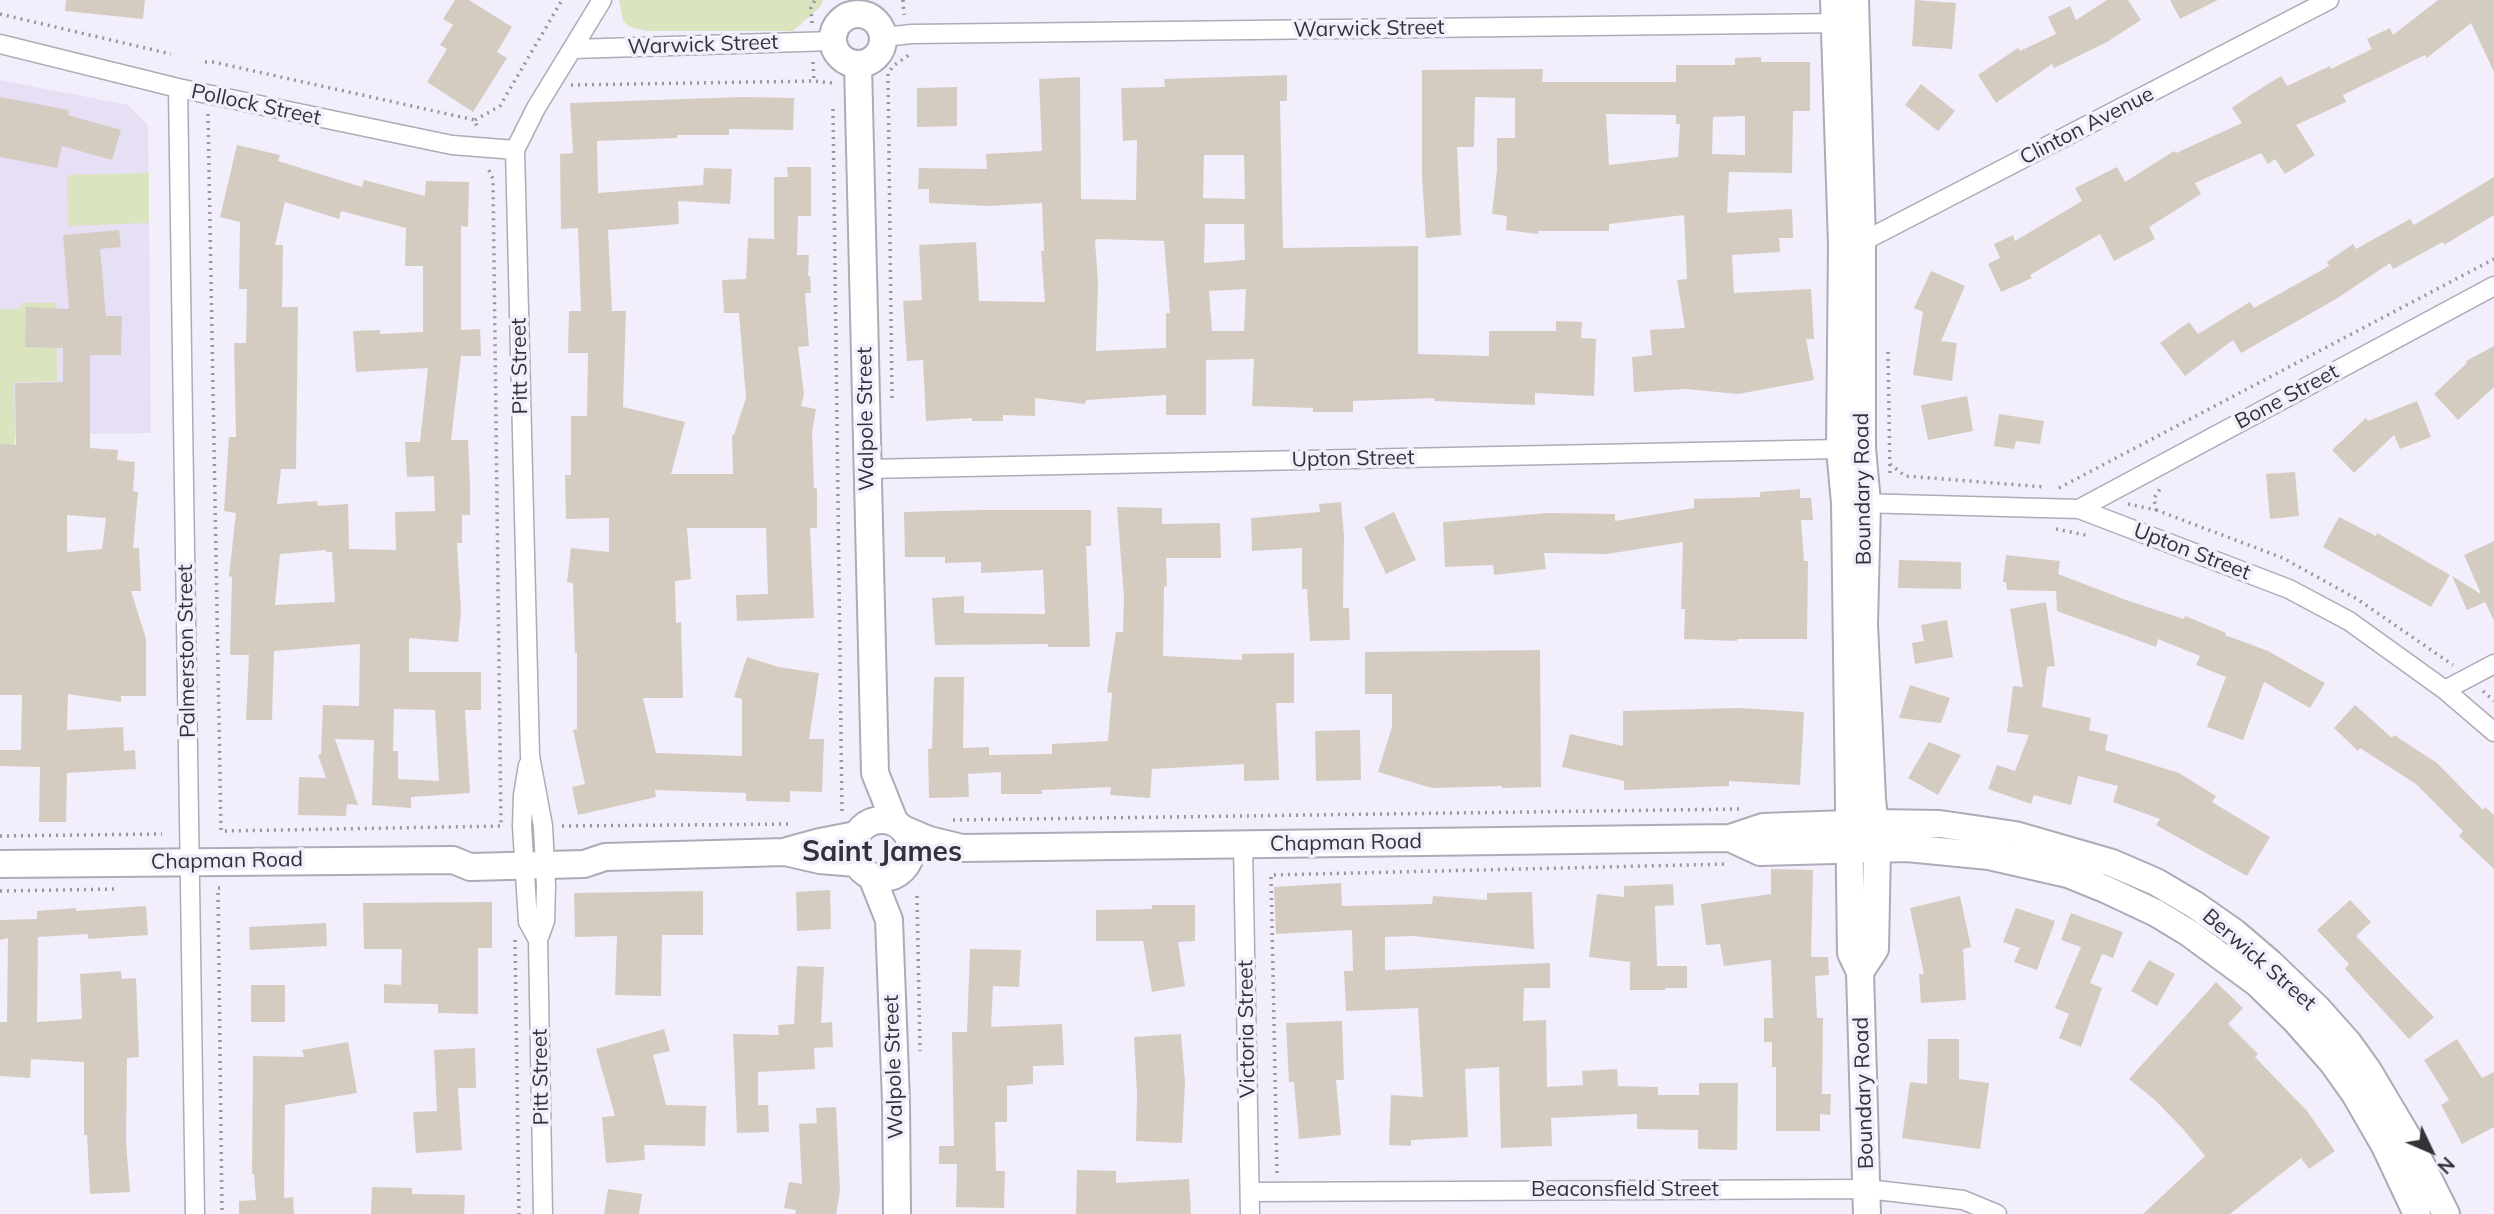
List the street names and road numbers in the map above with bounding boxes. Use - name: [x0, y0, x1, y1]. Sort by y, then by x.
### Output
- street label: Warwick Street: [1293, 15, 1445, 43]
- street label: Warwick Street: [627, 30, 779, 60]
- street label: Pollock Street: [189, 79, 323, 131]
- street label: Clinton Avenue: [2016, 81, 2158, 171]
- street label: Pitt Street: [507, 317, 533, 415]
- street label: Walpole Street: [852, 347, 880, 491]
- street label: Bone Street: [2231, 359, 2343, 435]
- street label: Boundary Road: [1849, 413, 1877, 565]
- street label: Upton Street: [1291, 445, 1415, 473]
- street label: Upton Street: [2130, 518, 2254, 586]
- street label: Palmerston Street: [173, 564, 201, 738]
- street label: Chapman Road: [1270, 829, 1422, 857]
- street label: Chapman Road: [151, 847, 303, 875]
- street label: Berwick Street: [2197, 904, 2321, 1016]
- street label: Victoria Street: [1233, 960, 1261, 1098]
- street label: Walpole Street: [879, 994, 909, 1140]
- street label: Boundary Road: [1849, 1016, 1879, 1170]
- street label: Pitt Street: [528, 1028, 554, 1126]
- street label: Beaconsfield Street: [1531, 1177, 1719, 1203]

